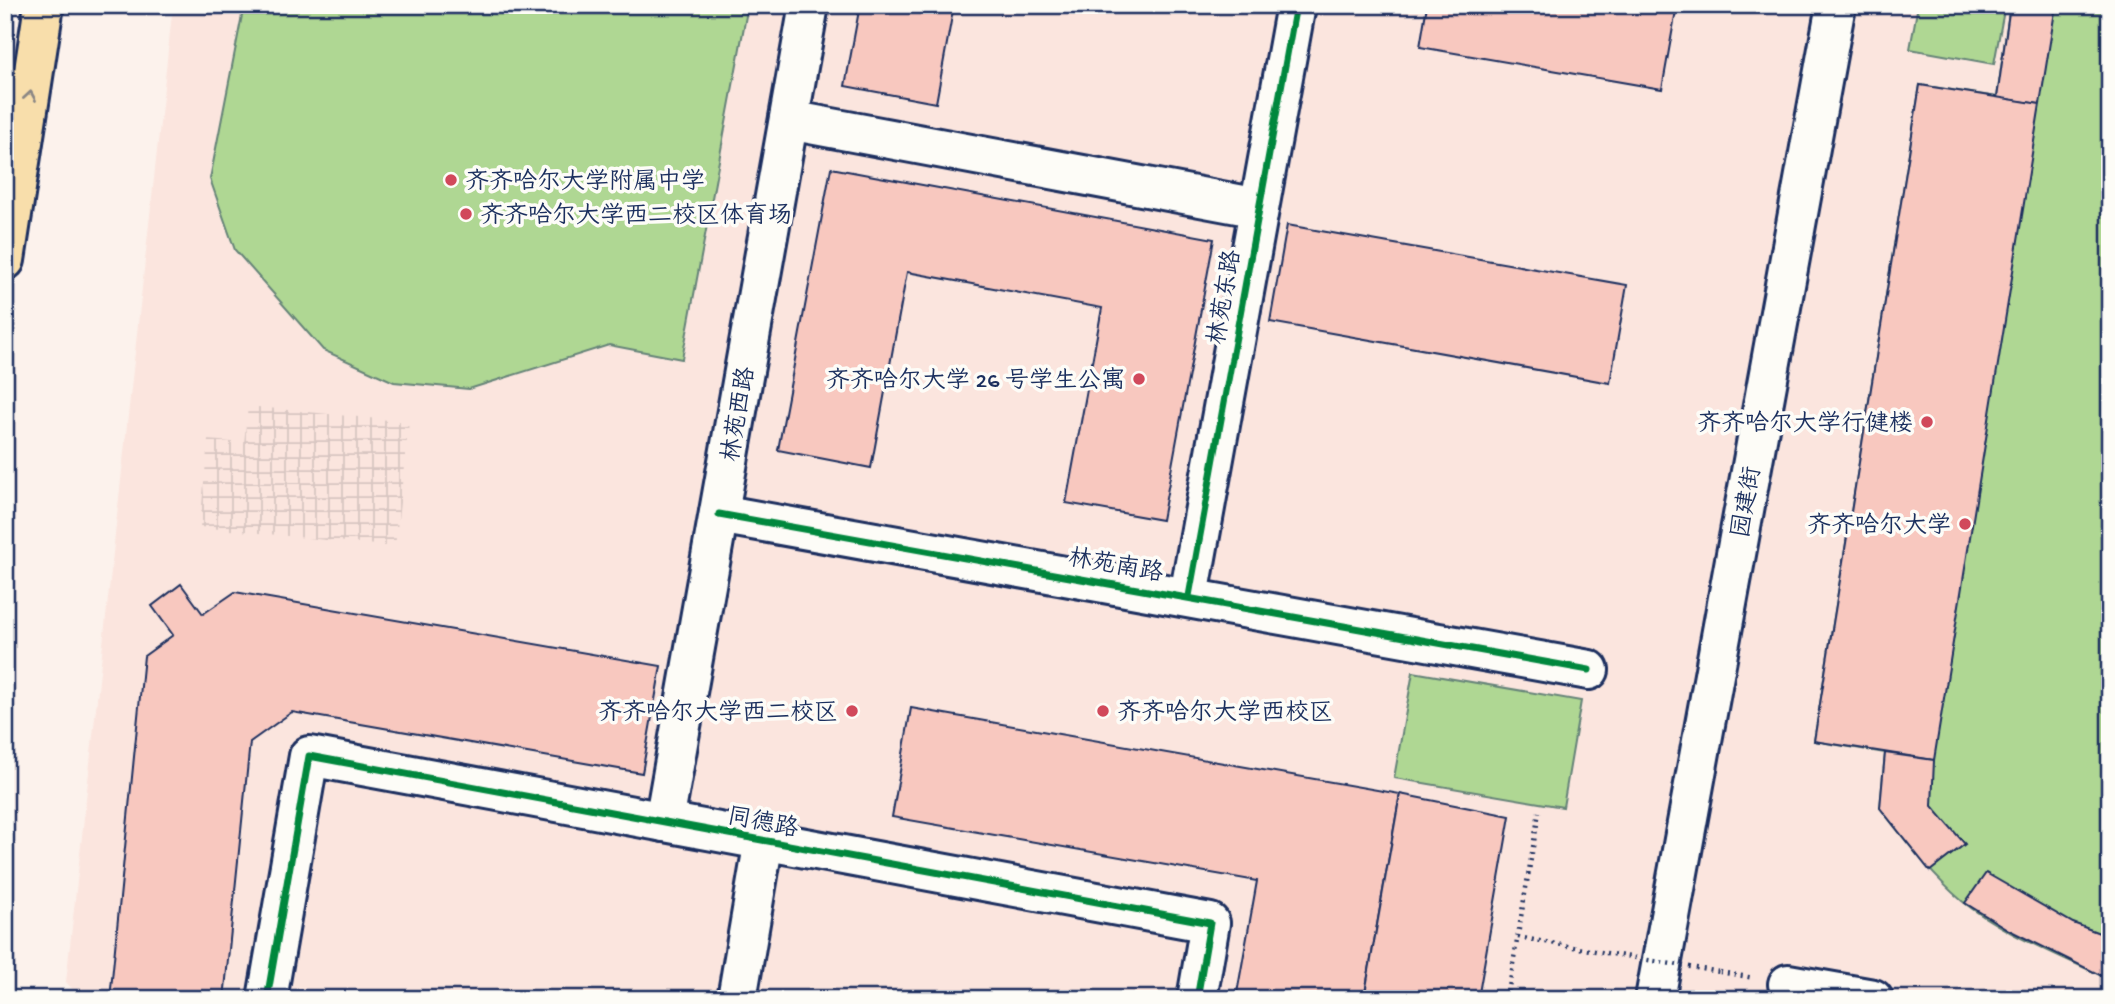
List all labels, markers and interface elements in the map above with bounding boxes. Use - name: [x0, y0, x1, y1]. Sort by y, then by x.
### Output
- one-way arrow: [23, 90, 38, 102]
- place label: 齐齐哈尔大学附属中学: [465, 168, 705, 198]
- marker: 齐齐哈尔大学附属中学: [443, 172, 459, 188]
- place label: 齐齐哈尔大学西二校区体育场: [480, 202, 792, 232]
- marker: 齐齐哈尔大学西二校区体育场: [458, 206, 474, 222]
- street label: 林苑东路: [1202, 247, 1249, 347]
- street label: 林苑西路: [716, 364, 763, 464]
- place label: 齐齐哈尔大学 26 号学生公寓: [826, 367, 1125, 397]
- marker: 齐齐哈尔大学 26 号学生公寓: [1131, 371, 1147, 387]
- place label: 齐齐哈尔大学行健楼: [1697, 410, 1913, 440]
- marker: 齐齐哈尔大学行健楼: [1919, 414, 1935, 430]
- street label: 园建街: [1727, 464, 1769, 541]
- place label: 齐齐哈尔大学: [1807, 512, 1951, 542]
- marker: 齐齐哈尔大学: [1957, 516, 1973, 532]
- street label: 林苑南路: [1066, 543, 1166, 590]
- place label: 齐齐哈尔大学西二校区: [598, 699, 838, 729]
- place label: 齐齐哈尔大学西校区: [1117, 699, 1333, 729]
- marker: 齐齐哈尔大学西二校区: [844, 703, 860, 719]
- marker: 齐齐哈尔大学西校区: [1095, 703, 1111, 719]
- street label: 同德路: [724, 801, 801, 846]

